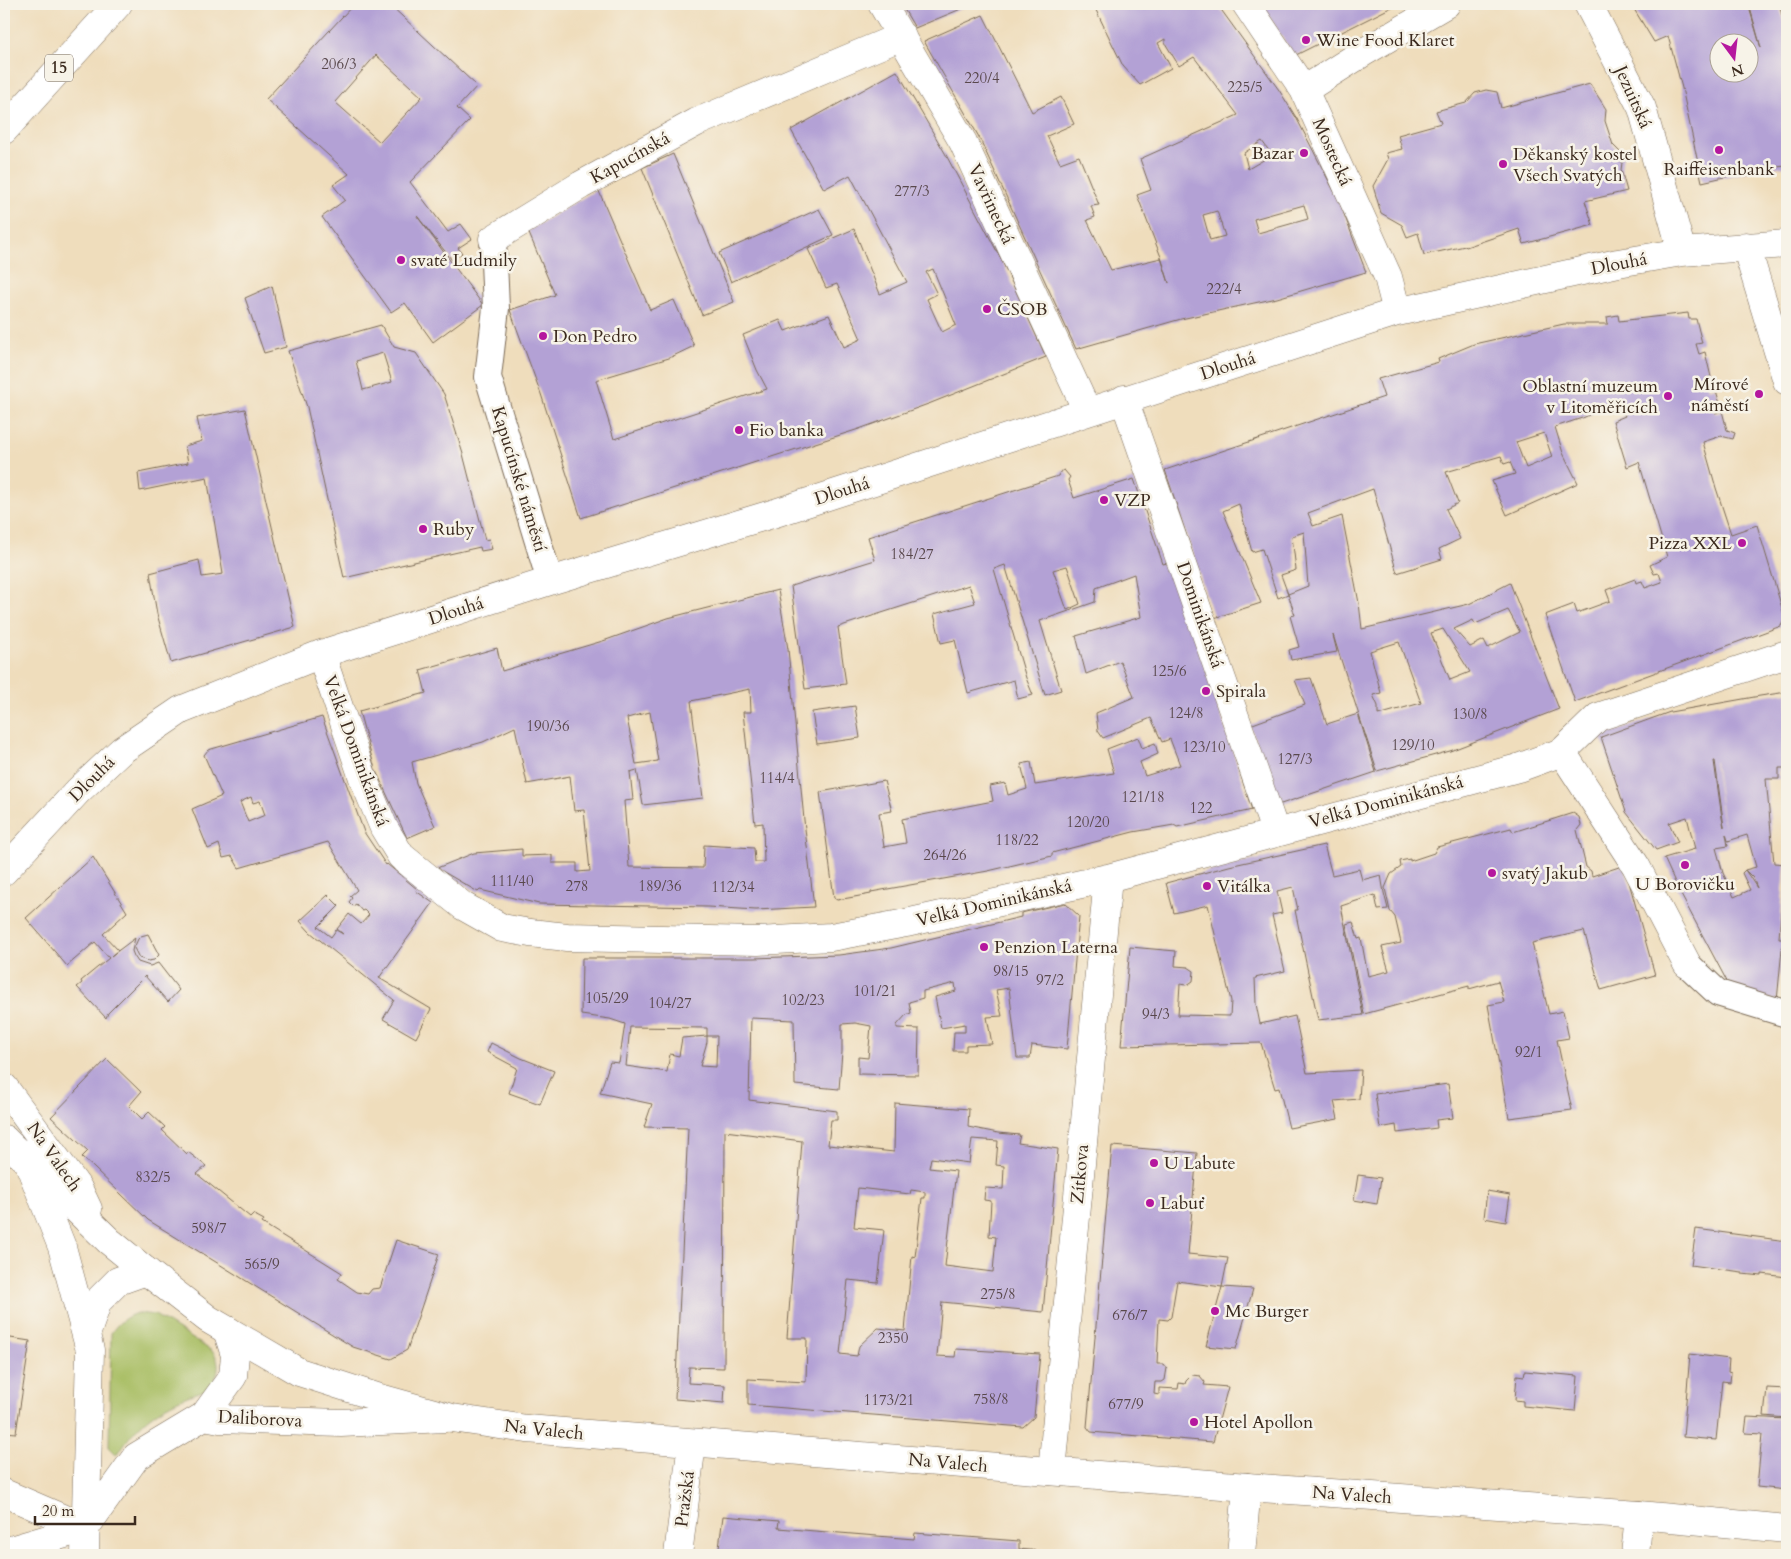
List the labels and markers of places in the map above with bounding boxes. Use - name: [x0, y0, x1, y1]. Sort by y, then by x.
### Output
- place label: Wine Food Klaret: [1315, 28, 1455, 53]
- marker: Wine Food Klaret: [1300, 34, 1312, 46]
- place label: Bazar: [1252, 141, 1294, 166]
- place label: Děkanský kostel Všech Svatých: [1513, 142, 1638, 188]
- marker: Raiffeisenbank: [1713, 144, 1725, 156]
- marker: Bazar: [1298, 147, 1310, 159]
- place label: Raiffeisenbank: [1663, 157, 1775, 182]
- marker: Děkanský kostel Všech Svatých: [1497, 158, 1509, 170]
- place label: svaté Ludmily: [411, 248, 518, 273]
- marker: svaté Ludmily: [395, 254, 407, 266]
- place label: ČSOB: [997, 297, 1048, 322]
- marker: ČSOB: [981, 303, 993, 315]
- place label: Don Pedro: [553, 324, 637, 349]
- marker: Don Pedro: [537, 330, 549, 342]
- place label: Mírové náměstí: [1691, 372, 1749, 418]
- place label: Oblastní muzeum v Litoměřicích: [1522, 374, 1659, 420]
- marker: Mírové náměstí: [1753, 388, 1765, 400]
- marker: Oblastní muzeum v Litoměřicích: [1662, 390, 1674, 402]
- place label: Fio banka: [749, 418, 824, 443]
- marker: Fio banka: [733, 424, 745, 436]
- place label: VZP: [1114, 488, 1151, 513]
- marker: VZP: [1098, 494, 1110, 506]
- place label: Ruby: [433, 517, 475, 542]
- marker: Ruby: [417, 523, 429, 535]
- place label: Pizza XXL: [1648, 531, 1732, 556]
- marker: Pizza XXL: [1736, 537, 1748, 549]
- place label: Spirala: [1216, 679, 1267, 704]
- marker: Spirala: [1200, 685, 1212, 697]
- marker: U Borovičku: [1679, 859, 1691, 871]
- place label: svatý Jakub: [1502, 861, 1588, 886]
- marker: svatý Jakub: [1486, 867, 1498, 879]
- place label: U Borovičku: [1635, 872, 1735, 897]
- place label: Vitálka: [1217, 874, 1271, 899]
- marker: Vitálka: [1201, 880, 1213, 892]
- place label: Penzion Laterna: [994, 935, 1118, 960]
- marker: Penzion Laterna: [978, 941, 990, 953]
- place label: U Labute: [1164, 1151, 1236, 1176]
- marker: U Labute: [1148, 1157, 1160, 1169]
- place label: Labuť: [1160, 1191, 1205, 1216]
- marker: Labuť: [1144, 1197, 1156, 1209]
- place label: Mc Burger: [1225, 1299, 1309, 1324]
- marker: Mc Burger: [1209, 1305, 1221, 1317]
- place label: Hotel Apollon: [1204, 1410, 1314, 1435]
- marker: Hotel Apollon: [1188, 1416, 1200, 1428]

